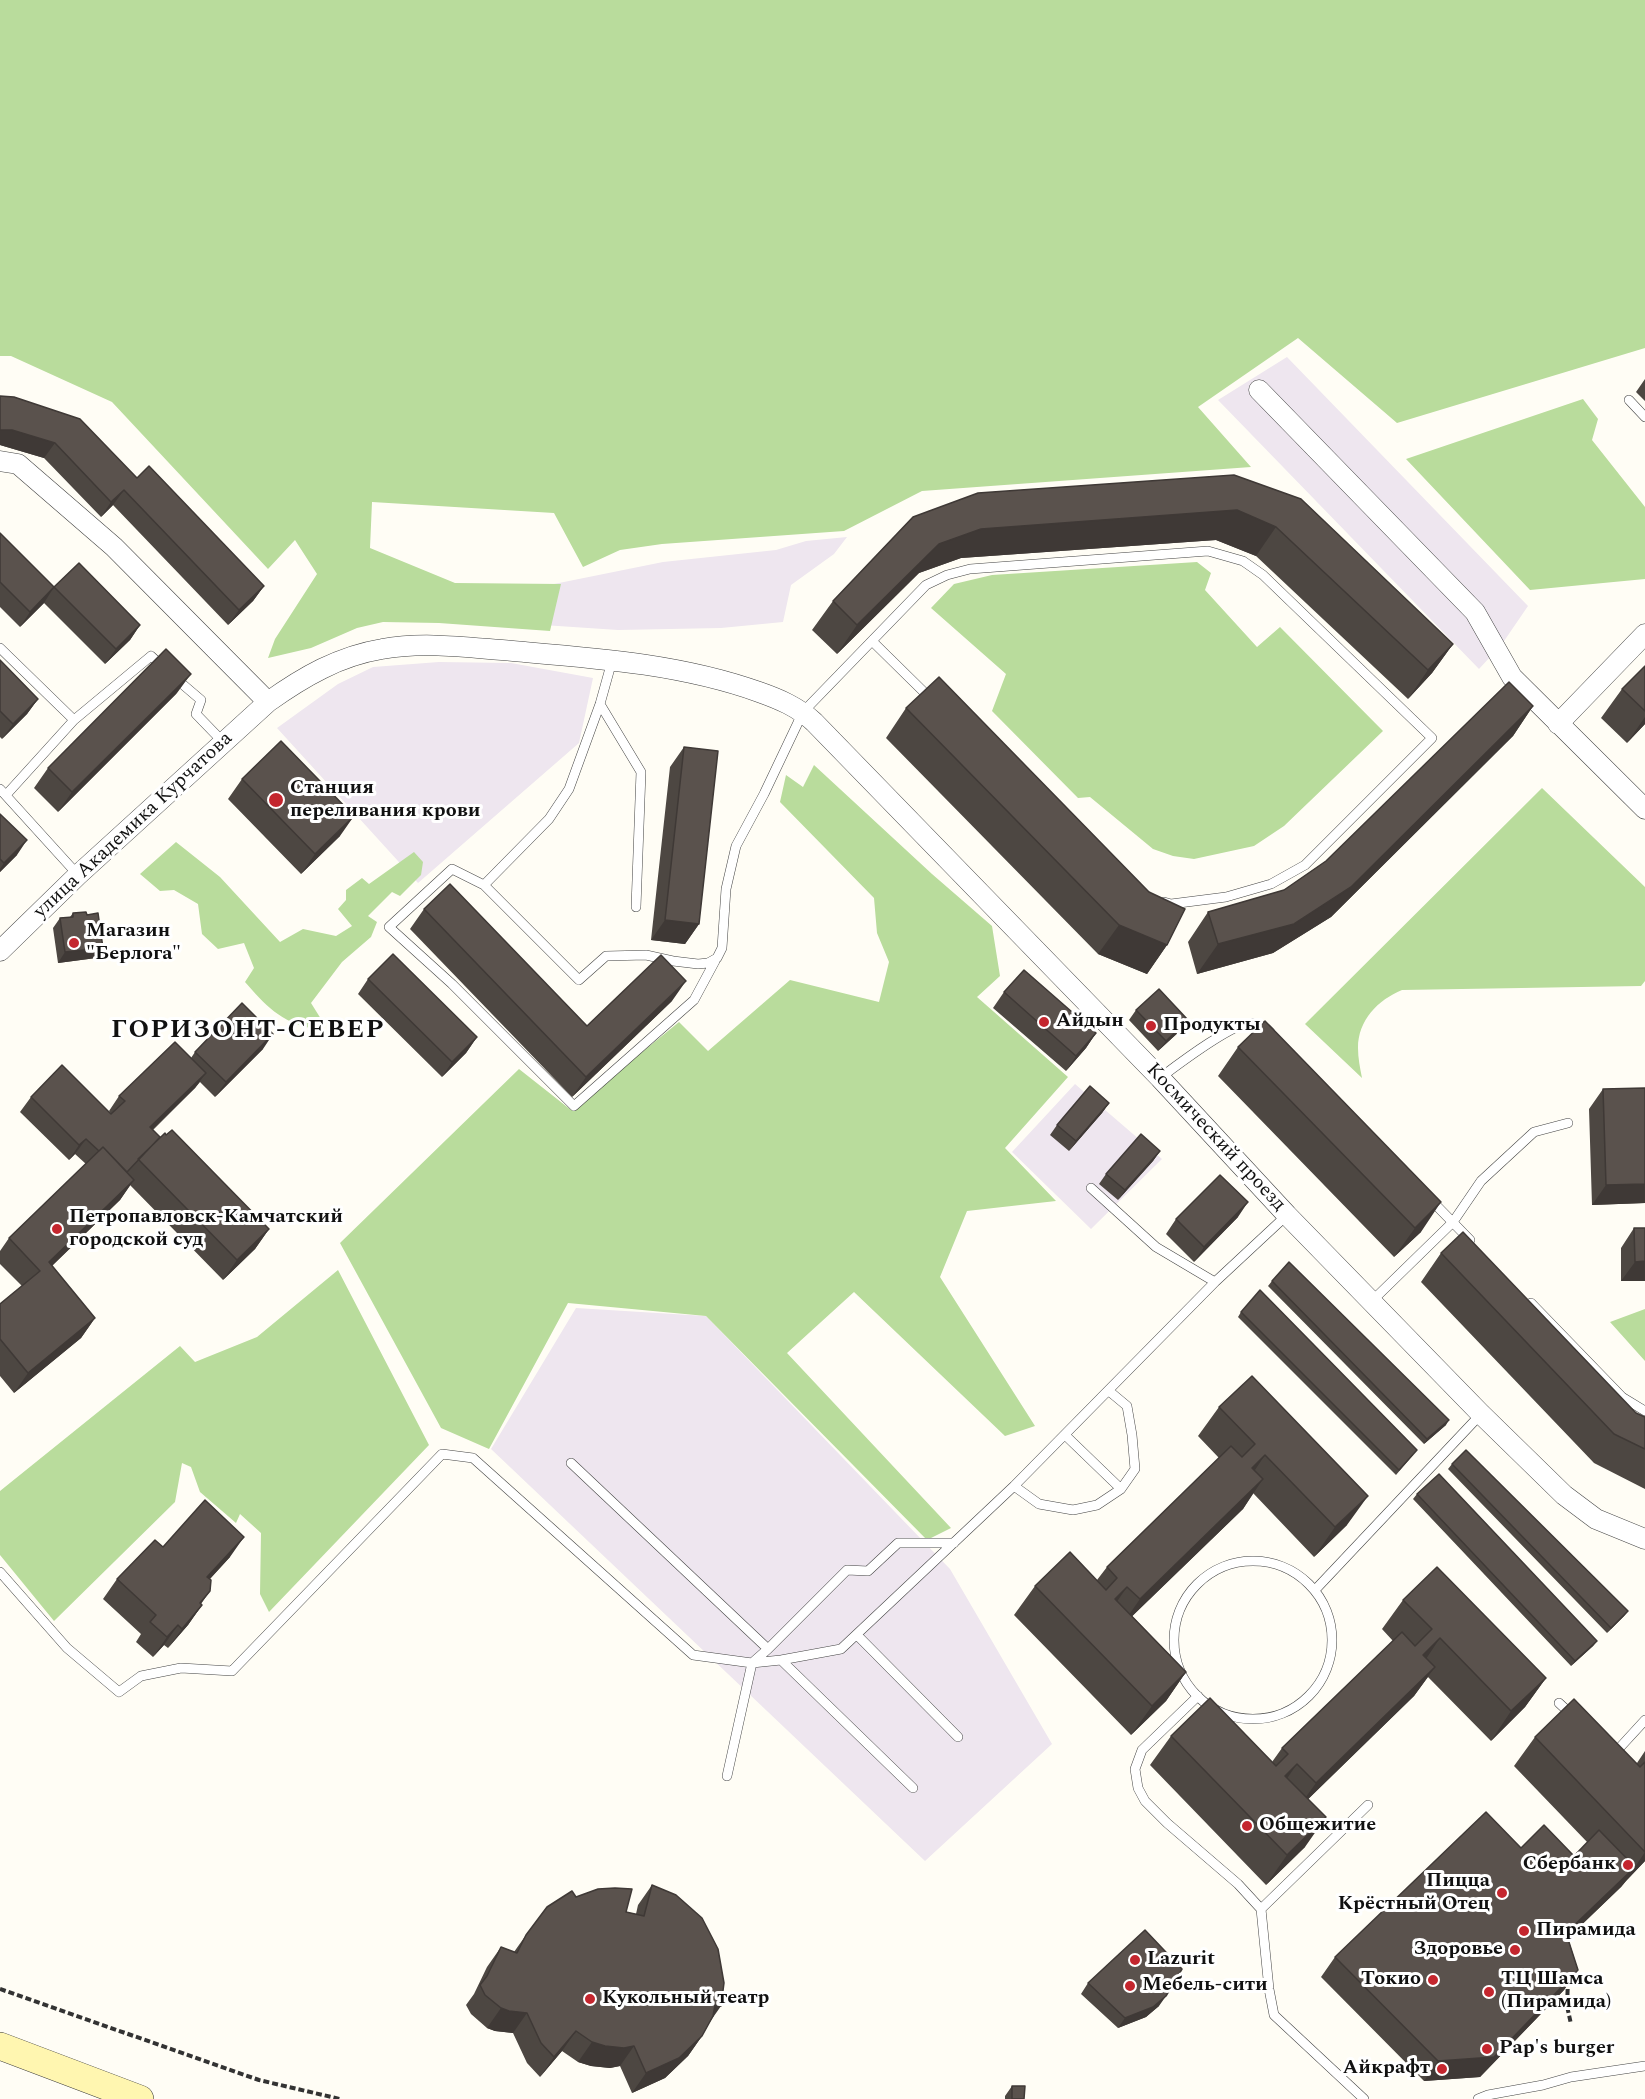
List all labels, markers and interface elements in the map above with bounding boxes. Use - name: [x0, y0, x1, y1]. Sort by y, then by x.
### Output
- street label: улица Академика Курчатова: [30, 727, 238, 925]
- place label: Станция переливания крови: [290, 777, 480, 824]
- marker: Станция переливания крови: [267, 791, 285, 809]
- place label: Магазин "Берлога": [86, 920, 181, 967]
- marker: Магазин "Берлога": [67, 936, 81, 950]
- place label: Айдын: [1056, 1010, 1124, 1034]
- place label: Продукты: [1163, 1014, 1261, 1038]
- marker: Айдын: [1037, 1015, 1051, 1029]
- district label: ГОРИЗОНТ-СЕВЕР: [111, 1016, 385, 1048]
- marker: Продукты: [1144, 1019, 1158, 1033]
- street label: Космический проезд: [1140, 1059, 1290, 1217]
- place label: Петропавловск-Камчатский городской суд: [69, 1206, 343, 1253]
- marker: Петропавловск-Камчатский городской суд: [50, 1222, 64, 1236]
- place label: Общежитие: [1259, 1814, 1376, 1838]
- marker: Общежитие: [1240, 1819, 1254, 1833]
- place label: Сбербанк: [1523, 1853, 1616, 1877]
- marker: Сбербанк: [1621, 1858, 1635, 1872]
- place label: Пицца Крёстный Отец: [1338, 1870, 1490, 1917]
- marker: Пицца Крёстный Отец: [1495, 1886, 1509, 1900]
- place label: Пирамида: [1536, 1919, 1636, 1943]
- marker: Пирамида: [1517, 1924, 1531, 1938]
- place label: Здоровье: [1414, 1938, 1503, 1962]
- marker: Здоровье: [1508, 1943, 1522, 1957]
- place label: Lazurit: [1147, 1948, 1215, 1972]
- marker: Lazurit: [1128, 1953, 1142, 1967]
- place label: Токио: [1361, 1968, 1421, 1992]
- place label: ТЦ Шамса (Пирамида): [1501, 1968, 1611, 2015]
- marker: Токио: [1426, 1973, 1440, 1987]
- place label: Мебель-сити: [1142, 1974, 1268, 1998]
- marker: Мебель-сити: [1123, 1979, 1137, 1993]
- marker: ТЦ Шамса (Пирамида): [1482, 1985, 1496, 1999]
- place label: Кукольный театр: [602, 1987, 769, 2011]
- marker: Кукольный театр: [583, 1992, 597, 2006]
- place label: Pap's burger: [1499, 2037, 1614, 2061]
- marker: Pap's burger: [1480, 2042, 1494, 2056]
- place label: Айкрафт: [1343, 2057, 1430, 2081]
- marker: Айкрафт: [1435, 2062, 1449, 2076]

